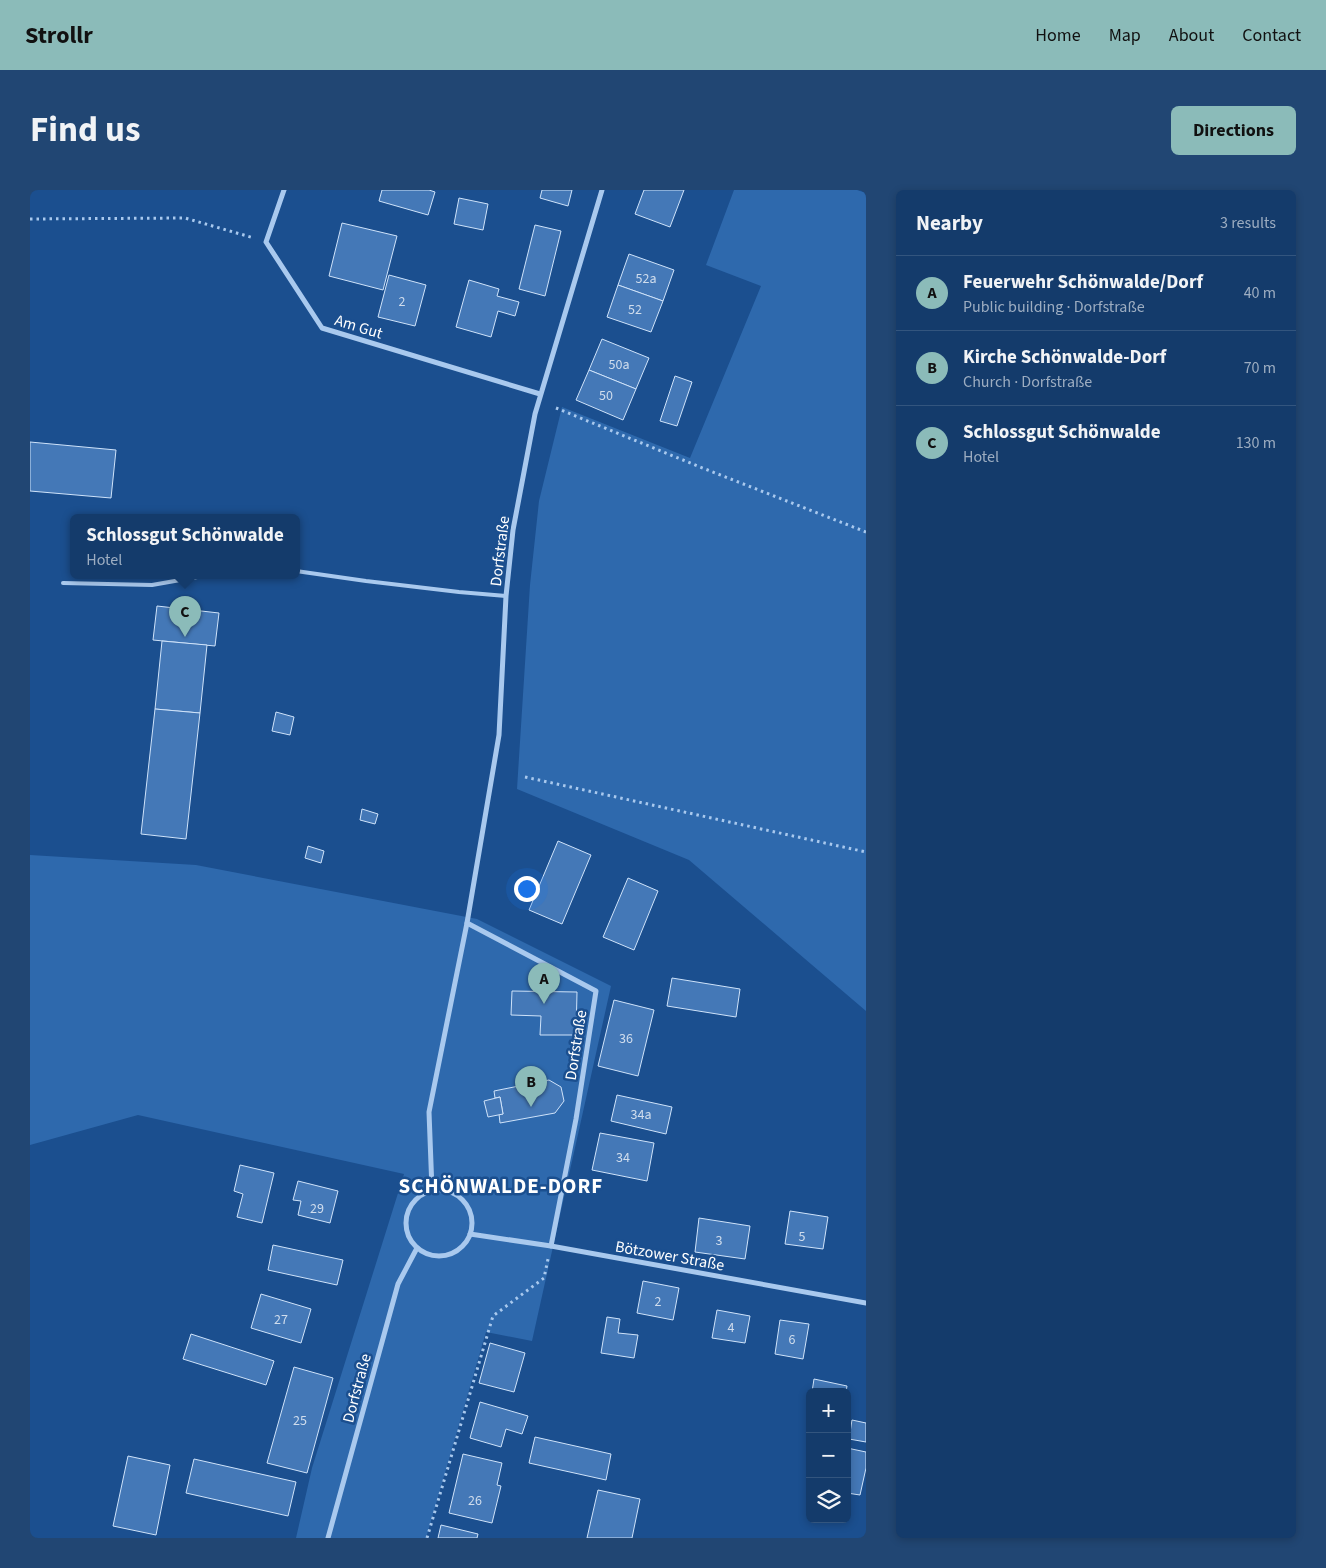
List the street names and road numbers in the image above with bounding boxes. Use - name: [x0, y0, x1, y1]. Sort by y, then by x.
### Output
- street label: Am Gut: [332, 309, 386, 345]
- street label: Dorfstraße: [485, 515, 515, 588]
- street label: Dorfstraße: [560, 1008, 592, 1082]
- street label: Bötzower Straße: [613, 1236, 726, 1276]
- street label: Dorfstraße: [337, 1351, 377, 1425]

